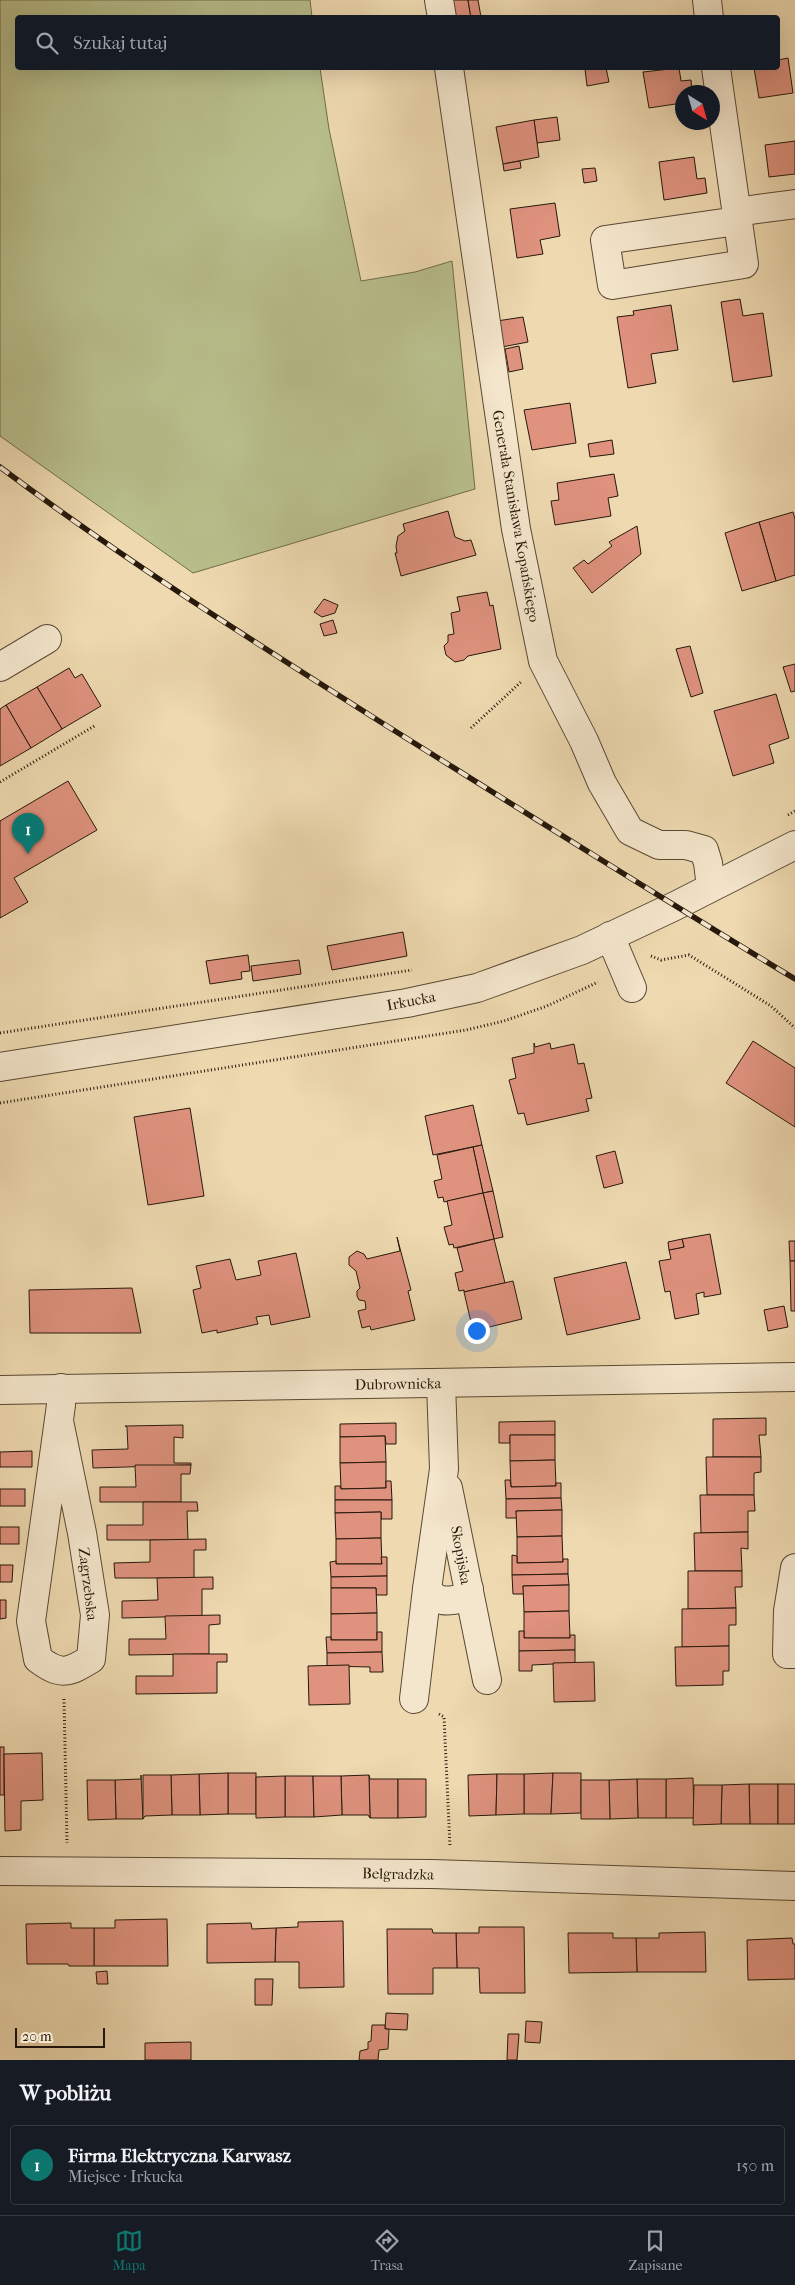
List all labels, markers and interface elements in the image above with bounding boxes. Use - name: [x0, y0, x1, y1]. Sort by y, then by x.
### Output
- search box: [15, 15, 780, 70]
- icon: search: [33, 29, 61, 57]
- text: Szukaj tutaj: [73, 32, 167, 54]
- north arrow: [675, 85, 720, 130]
- street label: Generała Stanisława Kopańskiego: [488, 409, 544, 624]
- pin: 1: [12, 813, 44, 854]
- street label: Irkucka: [385, 987, 438, 1015]
- your location: [464, 1318, 490, 1344]
- street label: Dubrownicka: [355, 1374, 443, 1394]
- street label: Skopijska: [447, 1524, 475, 1587]
- street label: Zagrzebska: [75, 1546, 102, 1623]
- street label: Belgradzka: [362, 1864, 435, 1884]
- scale bar: [15, 2025, 105, 2048]
- text: 20 m: [22, 2028, 52, 2045]
- text: W pobliżu: [20, 2081, 111, 2105]
- text: Firma Elektryczna Karwasz: [68, 2145, 291, 2167]
- text: 1: [34, 2156, 40, 2175]
- text: 150 m: [736, 2156, 774, 2175]
- text: Miejsce · Irkucka: [68, 2167, 183, 2186]
- tab: Mapa: [112, 2227, 146, 2274]
- tab: Trasa: [371, 2227, 403, 2274]
- tab: Zapisane: [628, 2227, 683, 2274]

